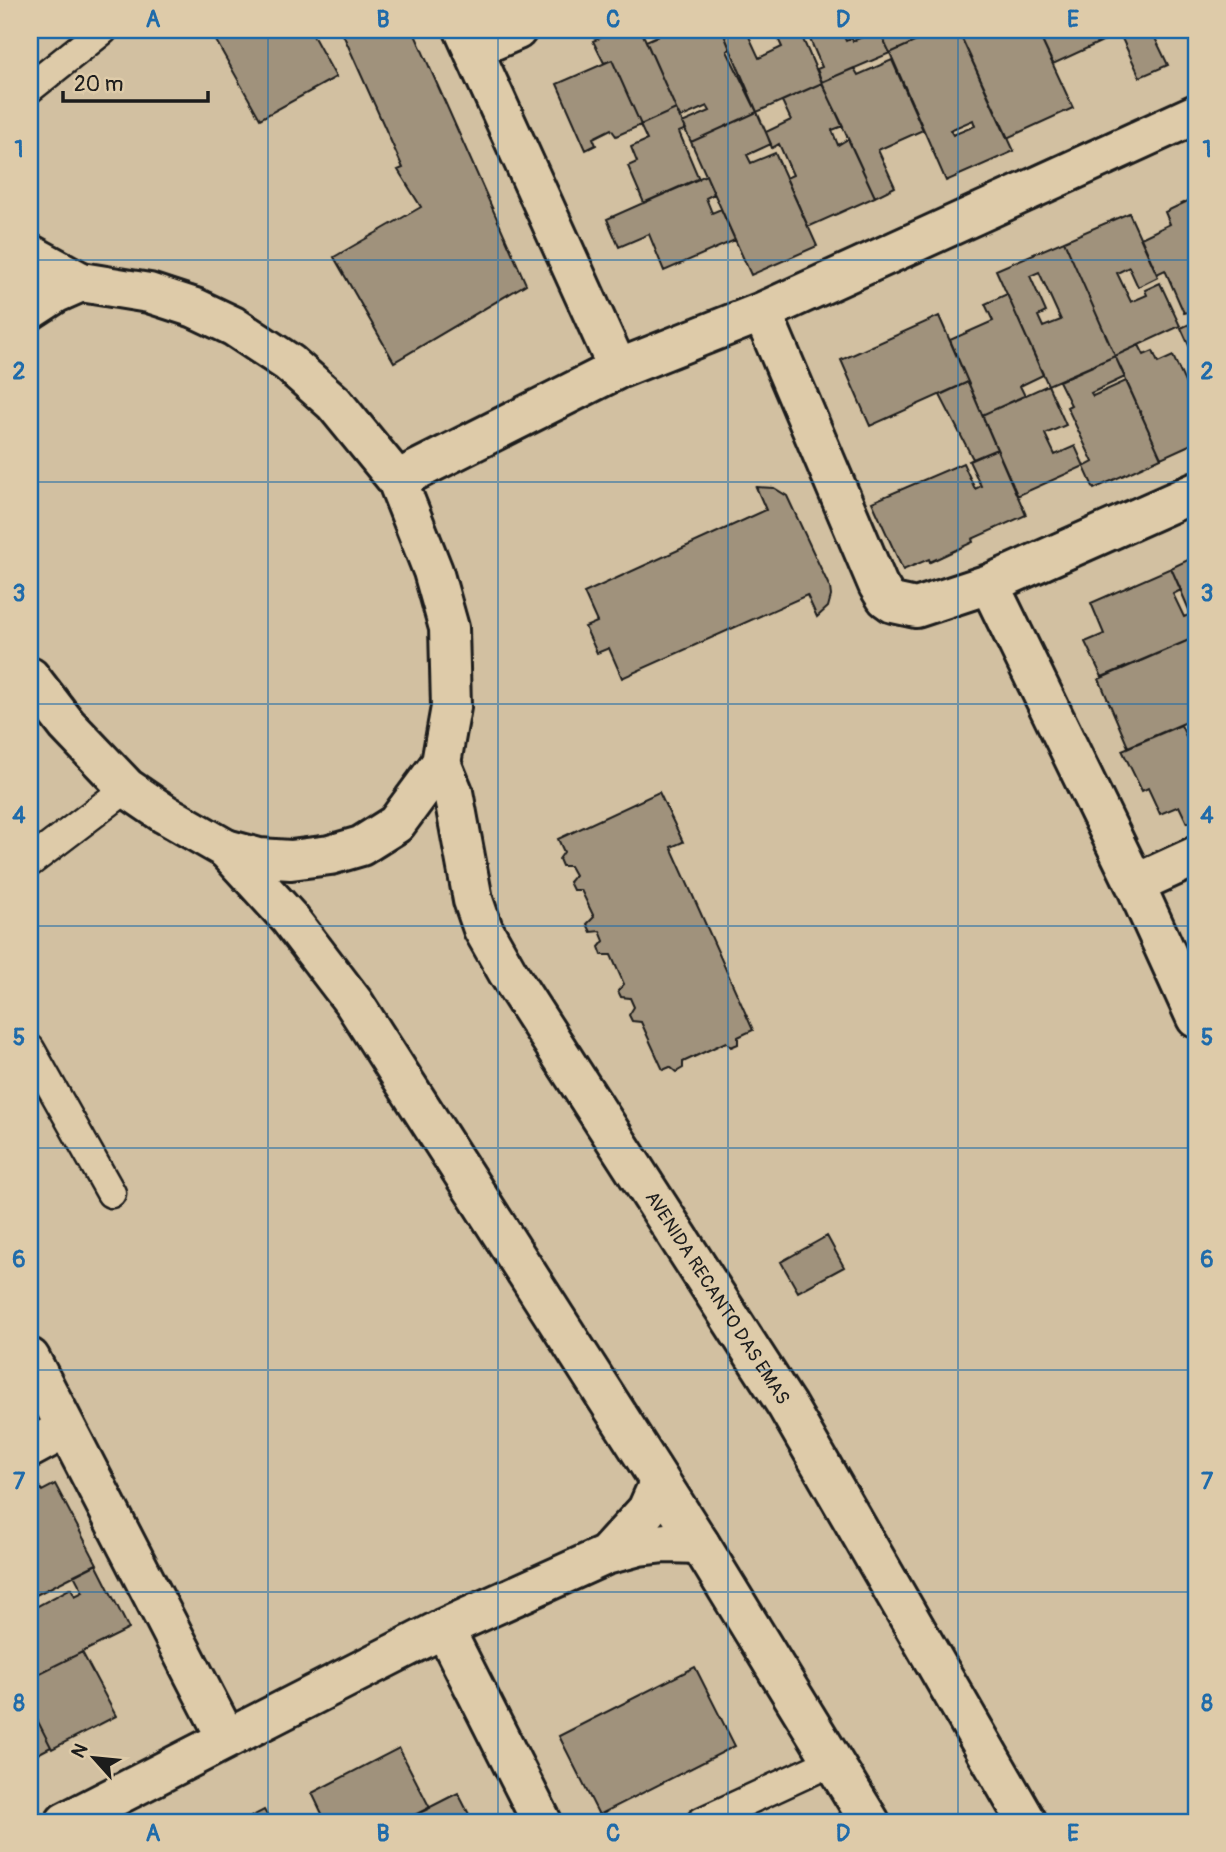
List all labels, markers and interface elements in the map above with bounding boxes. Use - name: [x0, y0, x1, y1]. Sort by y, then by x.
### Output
- text: A: [146, 5, 161, 34]
- text: B: [376, 5, 390, 34]
- text: C: [606, 5, 620, 34]
- text: D: [836, 5, 850, 34]
- text: E: [1067, 5, 1079, 34]
- scale bar: [63, 60, 208, 104]
- text: 20 m: [74, 71, 123, 98]
- text: 1: [15, 135, 24, 164]
- text: 1: [1203, 135, 1212, 164]
- text: 2: [13, 357, 26, 386]
- text: 2: [1201, 357, 1214, 386]
- text: 3: [13, 579, 25, 608]
- text: 3: [1201, 579, 1213, 608]
- text: 4: [12, 801, 26, 830]
- text: 4: [1200, 801, 1214, 830]
- text: 5: [13, 1023, 25, 1052]
- text: 5: [1201, 1023, 1213, 1052]
- street label: AVENIDA RECANTO DAS EMAS: [640, 1187, 795, 1409]
- text: 6: [12, 1245, 26, 1274]
- text: 6: [1200, 1245, 1214, 1274]
- text: 7: [13, 1467, 26, 1496]
- text: 7: [1201, 1467, 1214, 1496]
- text: 8: [13, 1689, 25, 1718]
- text: 8: [1201, 1689, 1213, 1718]
- north arrow: [60, 1722, 130, 1792]
- text: N: [66, 1739, 93, 1762]
- text: A: [146, 1819, 161, 1848]
- text: B: [376, 1819, 390, 1848]
- text: C: [606, 1819, 620, 1848]
- text: D: [836, 1819, 850, 1848]
- text: E: [1067, 1819, 1079, 1848]

